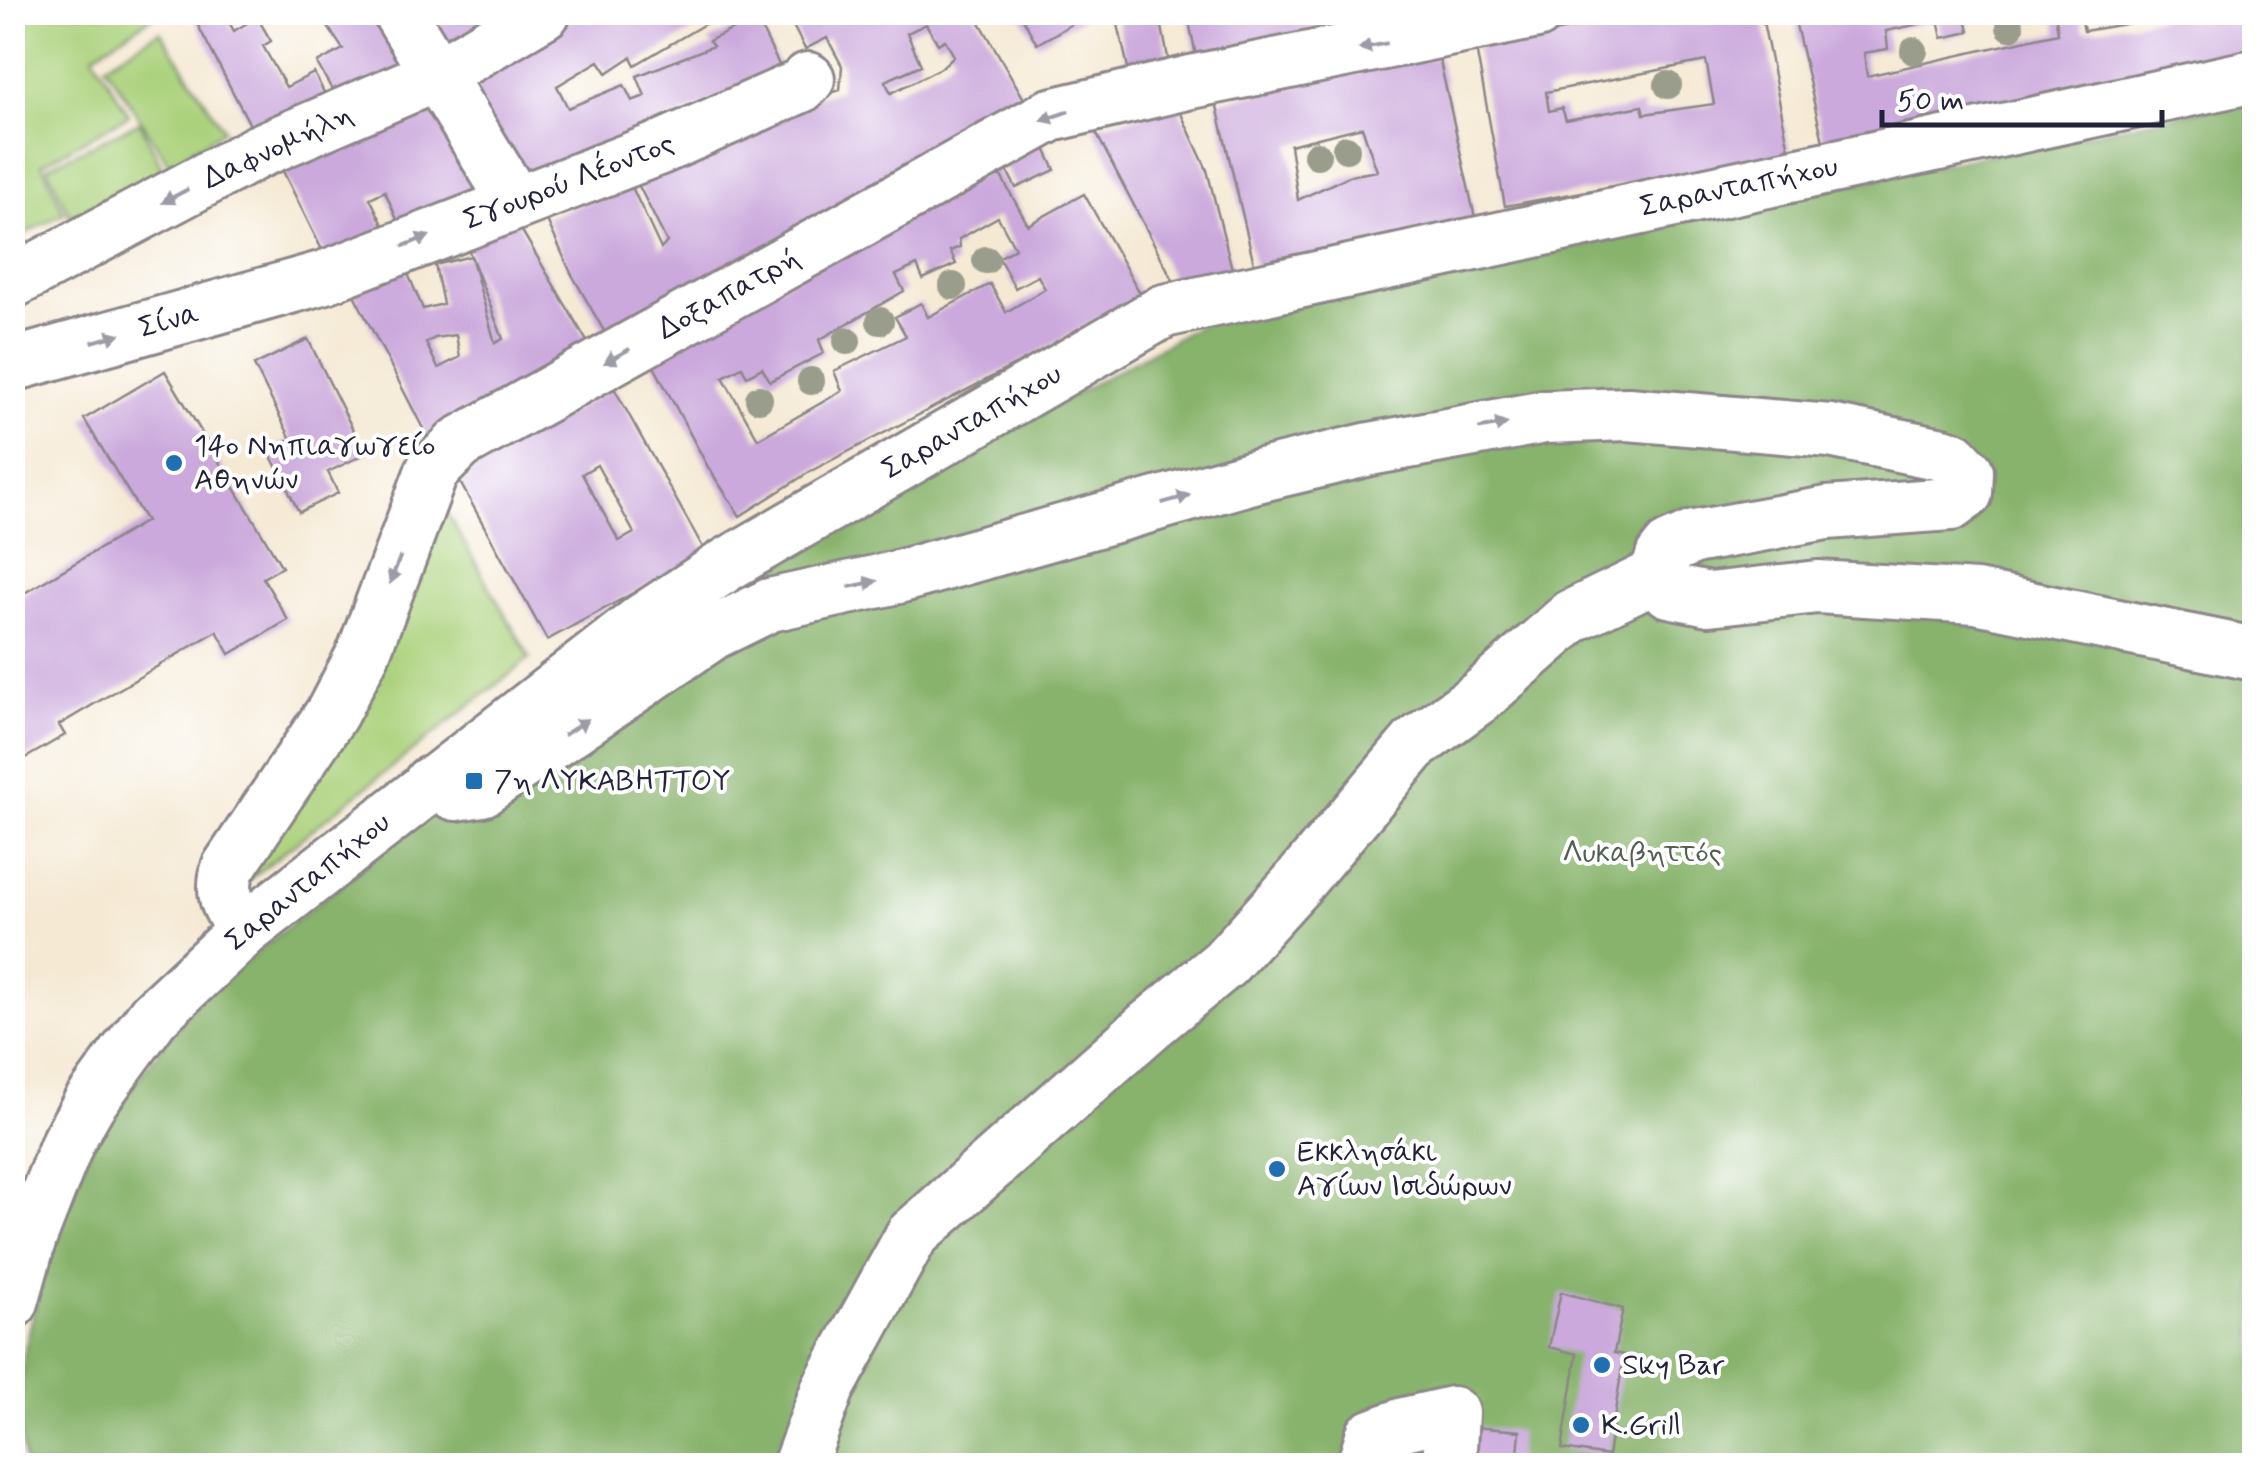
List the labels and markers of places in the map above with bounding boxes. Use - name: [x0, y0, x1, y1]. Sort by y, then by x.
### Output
- place label: 14ο Νηπιαγωγείο Αθηνών: [194, 427, 436, 500]
- marker: 14ο Νηπιαγωγείο Αθηνών: [163, 452, 185, 474]
- place label: 7η ΛΥΚΑΒΗΤΤΟΥ: [494, 762, 731, 801]
- marker: 7η ΛΥΚΑΒΗΤΤΟΥ: [463, 770, 485, 792]
- place label: Εκκλησάκι Αγίων Ισιδώρων: [1297, 1133, 1512, 1206]
- marker: Εκκλησάκι Αγίων Ισιδώρων: [1266, 1158, 1288, 1180]
- place label: Sky Bar: [1622, 1346, 1725, 1385]
- marker: Sky Bar: [1591, 1354, 1613, 1376]
- place label: K.Grill: [1601, 1406, 1681, 1445]
- marker: K.Grill: [1570, 1414, 1592, 1436]

